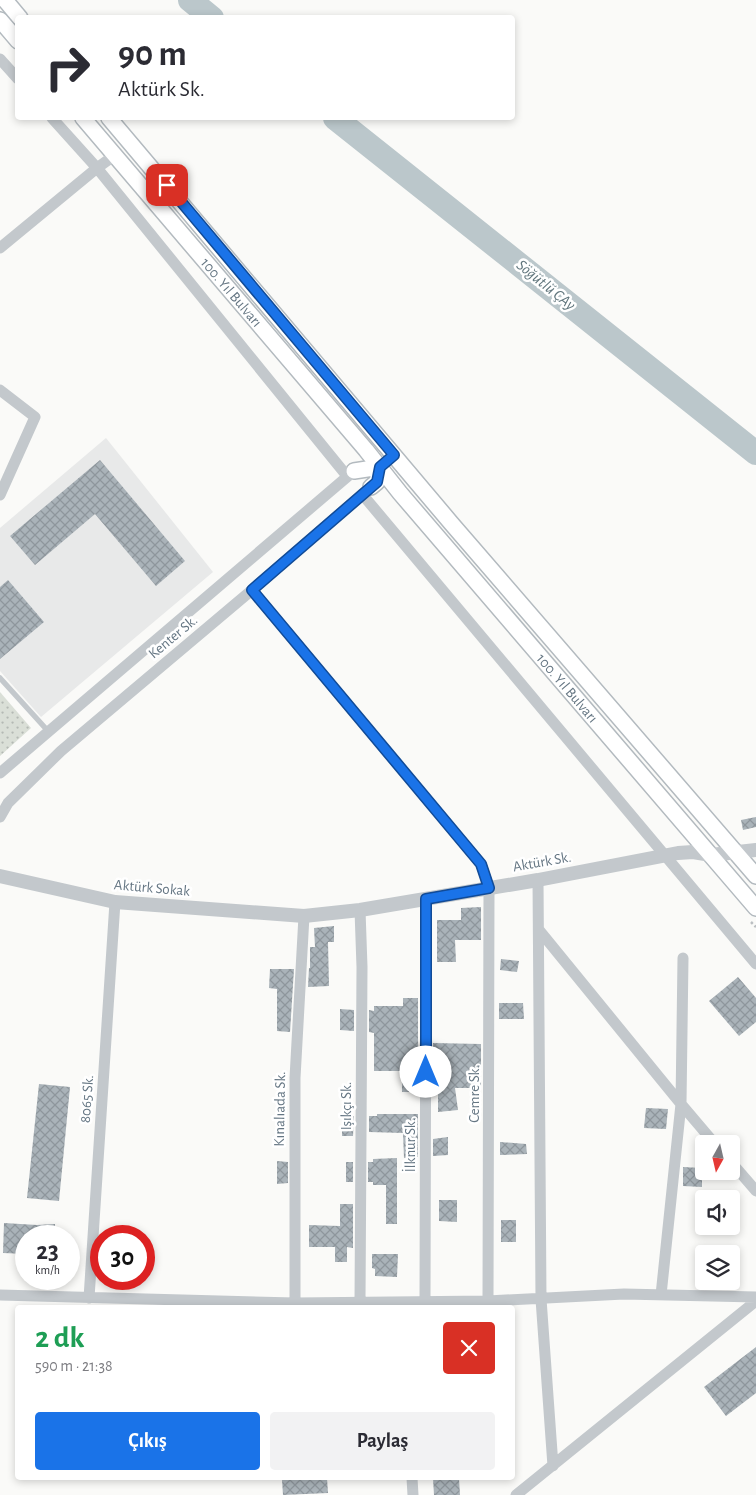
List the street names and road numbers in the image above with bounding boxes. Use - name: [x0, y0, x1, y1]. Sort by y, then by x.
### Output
- street label: 100. Yıl Bulvarı: [198, 255, 265, 330]
- street label: Kenter Sk.: [146, 612, 200, 662]
- street label: 100. Yıl Bulvarı: [534, 651, 601, 725]
- street label: Aktürk Sk.: [512, 849, 572, 875]
- street label: Aktürk Sokak: [113, 877, 191, 899]
- street label: Cemre Sk.: [467, 1065, 482, 1123]
- street label: Kınalıada Sk.: [272, 1071, 288, 1147]
- street label: 8065 Sk.: [78, 1075, 96, 1123]
- street label: Işıkçı Sk.: [339, 1082, 354, 1130]
- street label: İlknur Sk.: [401, 1118, 418, 1172]

